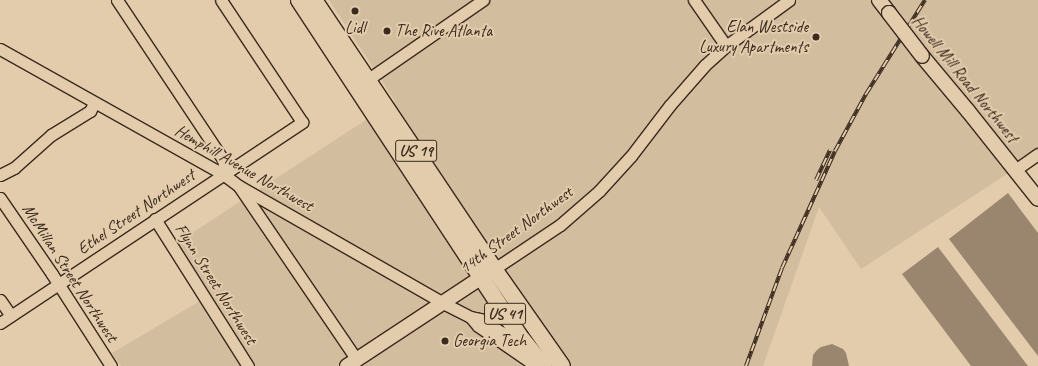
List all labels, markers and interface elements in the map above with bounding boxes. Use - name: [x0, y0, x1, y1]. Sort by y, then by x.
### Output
- marker: Lidl: [350, 6, 360, 16]
- street label: Howell Mill Road Northwest: [907, 11, 1023, 147]
- place label: Elan Westside Luxury Apartments: [699, 17, 808, 57]
- place label: Lidl: [345, 18, 365, 38]
- place label: The Rive Atlanta: [395, 21, 493, 41]
- marker: The Rive Atlanta: [382, 26, 392, 36]
- marker: Elan Westside Luxury Apartments: [811, 32, 821, 42]
- street label: Hemphill Avenue Northwest: [171, 120, 317, 216]
- road number: US 19: [395, 137, 437, 165]
- street label: Ethel Street Northwest: [73, 165, 199, 259]
- street label: 14th Street Northwest: [455, 182, 577, 278]
- street label: McMillan Street Northwest: [18, 200, 122, 346]
- street label: Flynn Street Northwest: [171, 220, 261, 348]
- road number: US 41: [484, 300, 526, 328]
- place label: Georgia Tech: [453, 331, 525, 351]
- marker: Georgia Tech: [440, 336, 450, 346]

